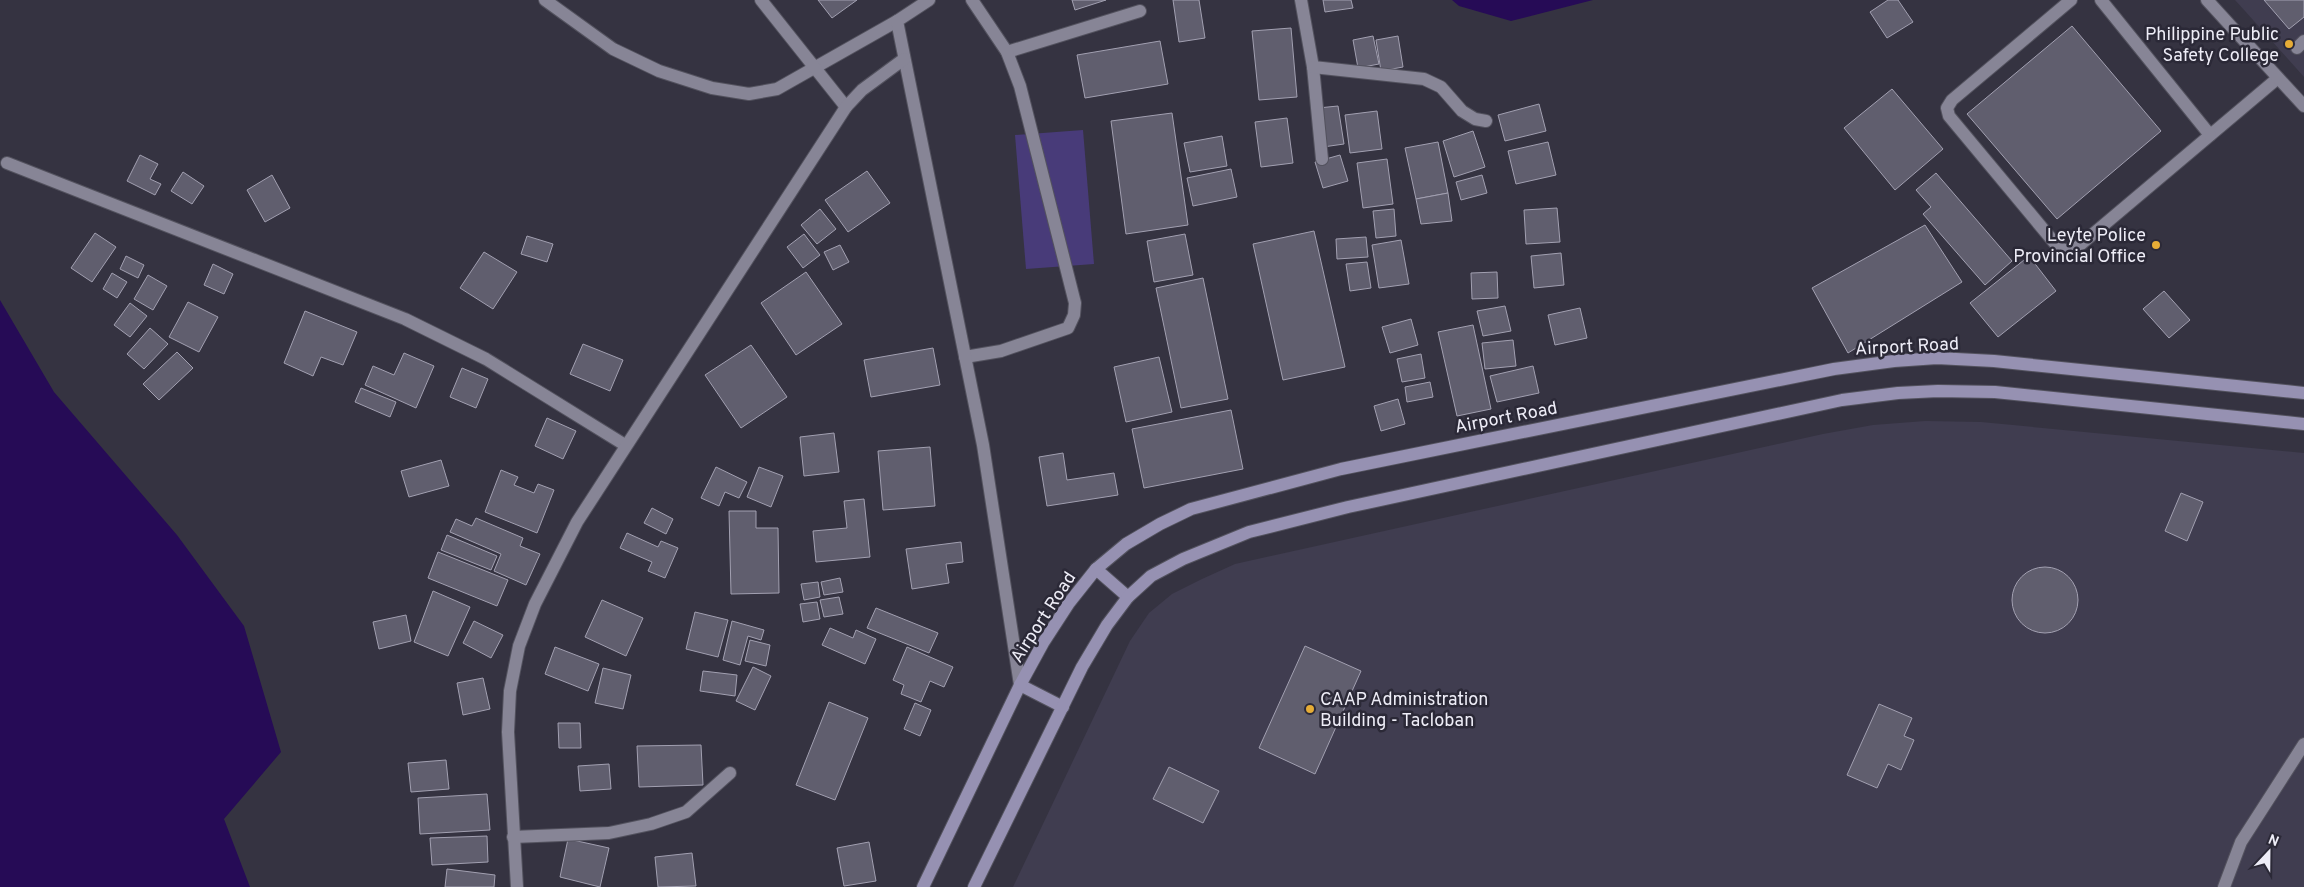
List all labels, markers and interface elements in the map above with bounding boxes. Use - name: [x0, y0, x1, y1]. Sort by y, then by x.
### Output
- place label: Philippine Public Safety College: [2145, 24, 2279, 68]
- marker: Philippine Public Safety College: [2283, 38, 2295, 50]
- place label: Leyte Police Provincial Office: [2013, 225, 2146, 269]
- marker: Leyte Police Provincial Office: [2150, 239, 2162, 251]
- street label: Airport Road: [1854, 333, 1960, 362]
- street label: Airport Road: [1453, 397, 1560, 440]
- street label: Airport Road: [1006, 568, 1082, 668]
- place label: CAAP Administration Building - Tacloban: [1320, 689, 1488, 733]
- marker: CAAP Administration Building - Tacloban: [1304, 703, 1316, 715]
- north arrow: [2244, 827, 2294, 877]
- text: N: [2265, 832, 2281, 851]

